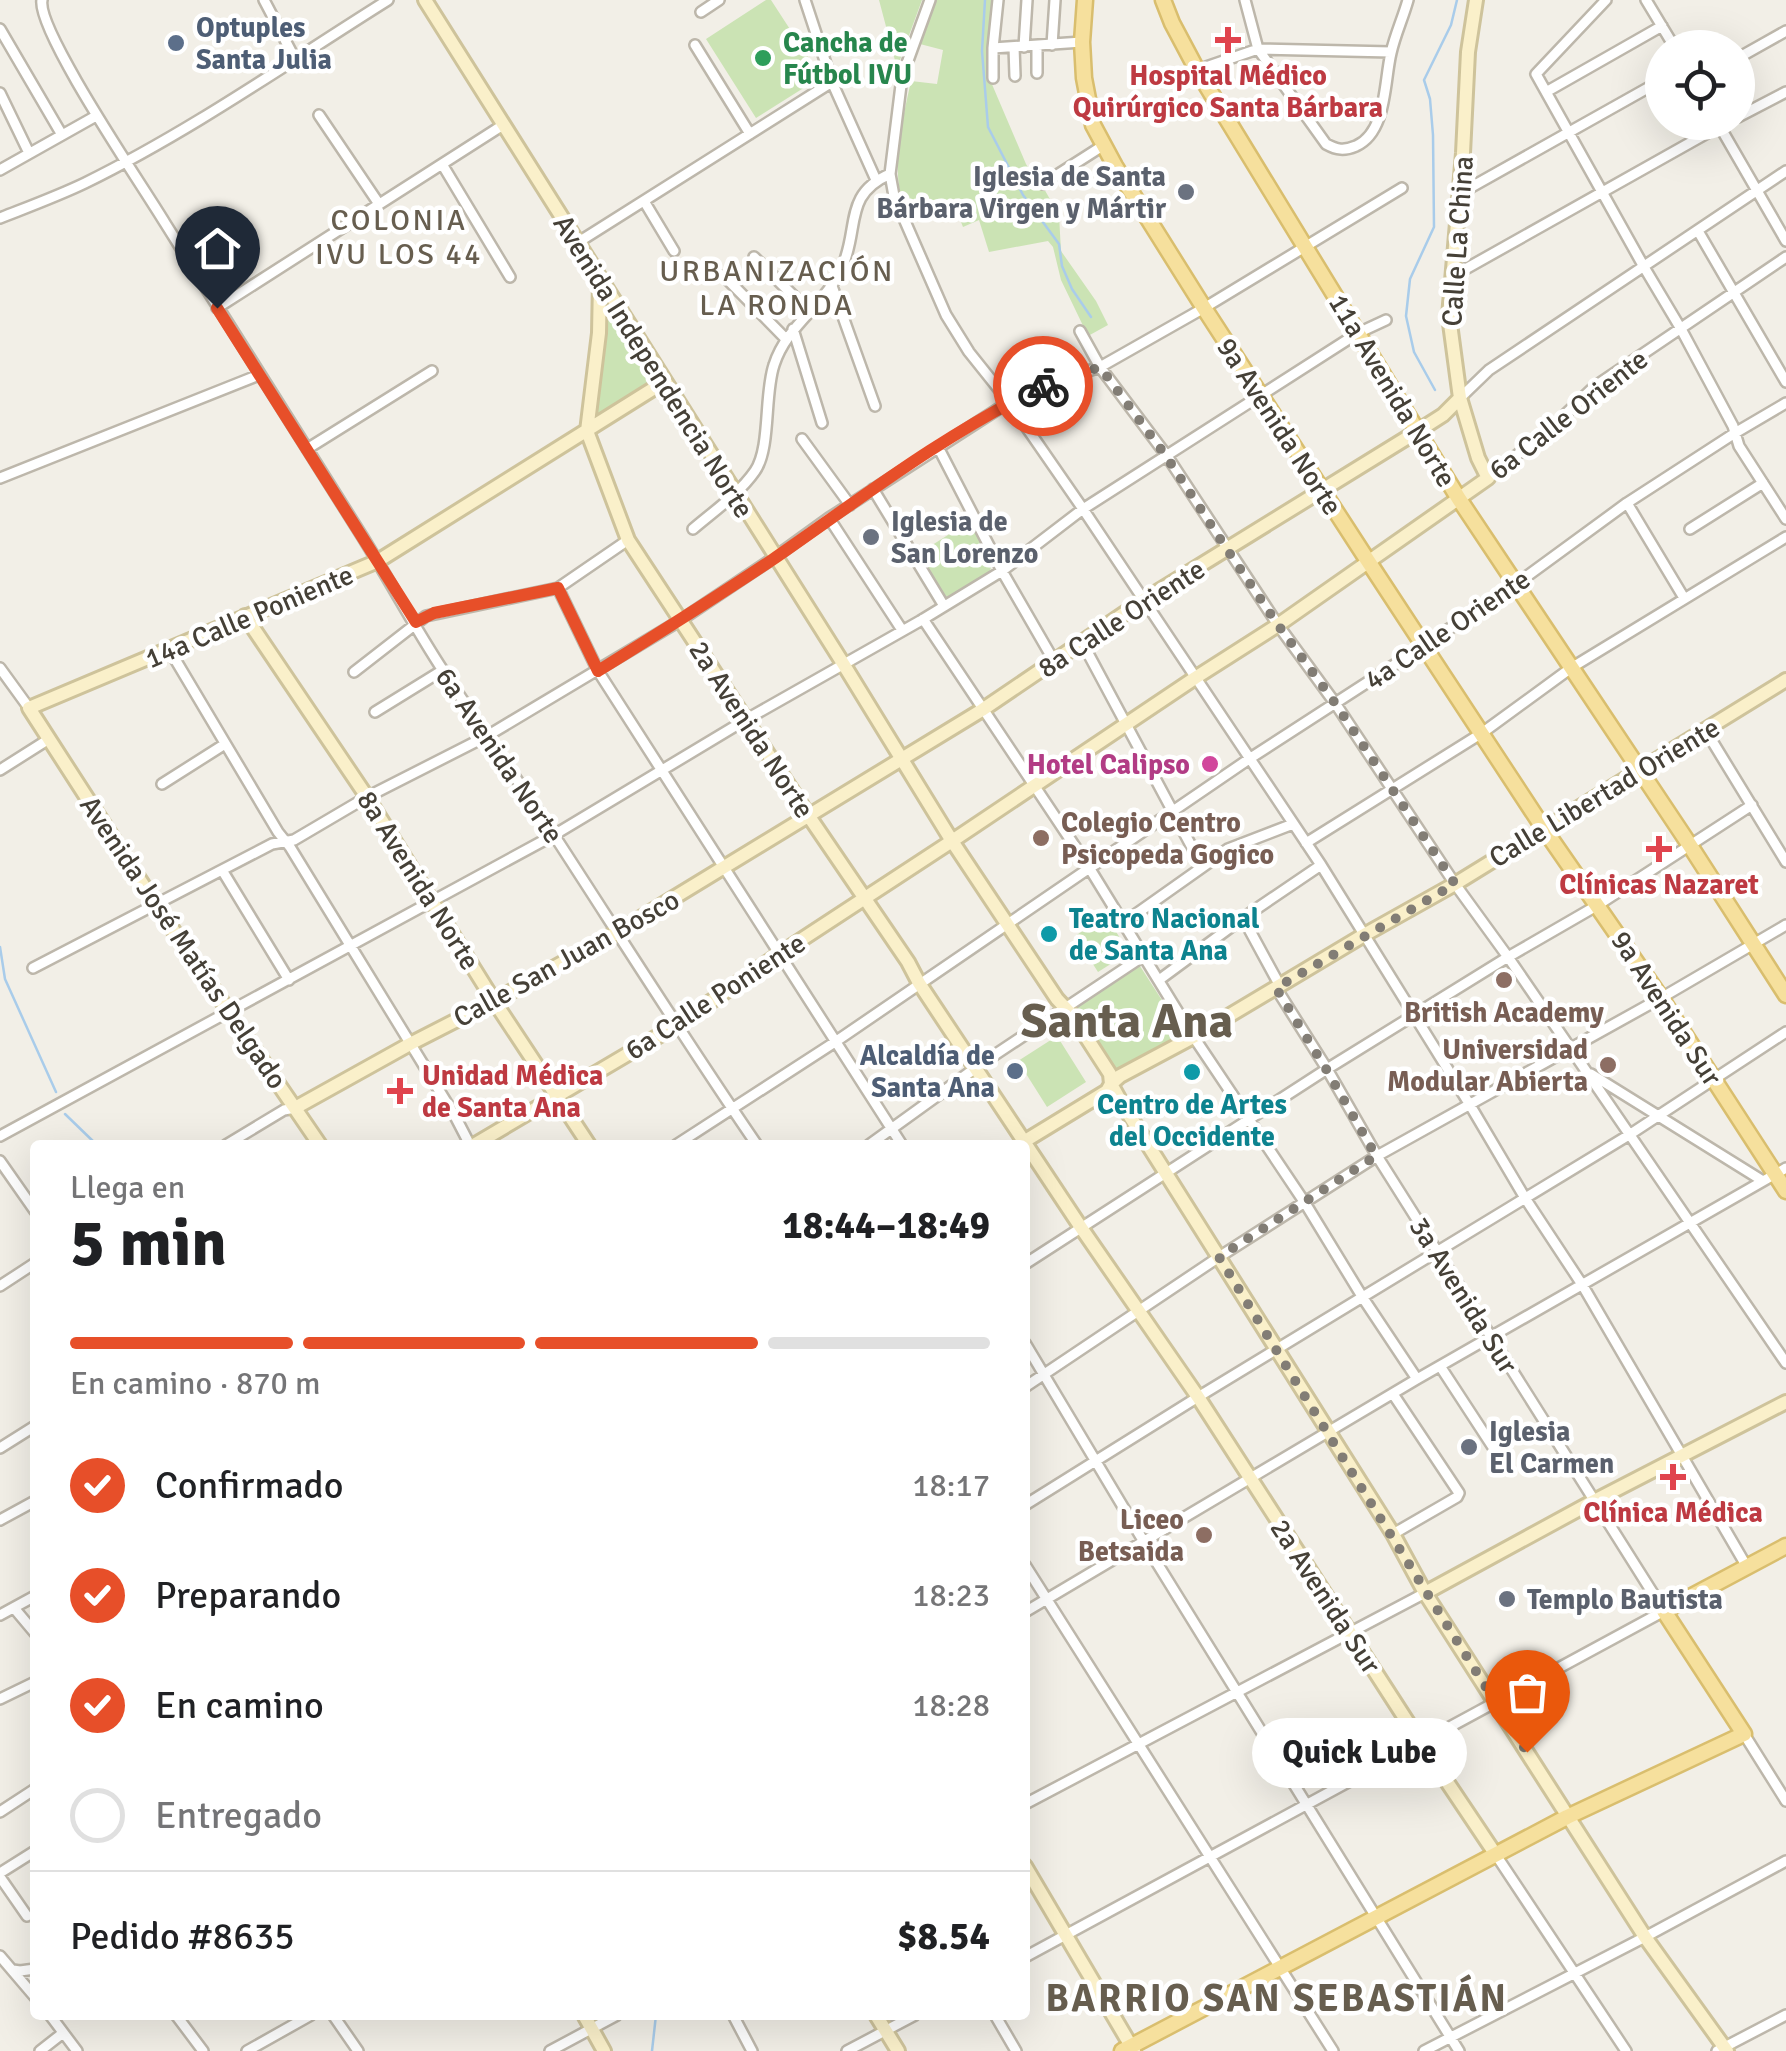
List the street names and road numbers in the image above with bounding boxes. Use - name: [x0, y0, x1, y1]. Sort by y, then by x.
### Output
- street label: Calle La China: [1435, 155, 1481, 327]
- street label: Avenida Independencia Norte: [546, 209, 761, 524]
- street label: 11a Avenida Norte: [1321, 288, 1463, 493]
- street label: 9a Avenida Norte: [1209, 331, 1349, 522]
- street label: 6a Calle Oriente: [1482, 342, 1655, 487]
- street label: 8a Calle Oriente: [1032, 552, 1211, 685]
- street label: 14a Calle Poniente: [140, 558, 359, 676]
- street label: 4a Calle Oriente: [1358, 562, 1537, 698]
- street label: 2a Avenida Norte: [681, 634, 821, 825]
- street label: 6a Avenida Norte: [428, 661, 570, 850]
- street label: Calle Libertad Oriente: [1483, 711, 1726, 875]
- street label: 8a Avenida Norte: [350, 785, 487, 976]
- street label: Avenida José Matías Delgado: [72, 790, 294, 1095]
- street label: Calle San Juan Bosco: [448, 883, 685, 1035]
- street label: 9a Avenida Sur: [1603, 925, 1729, 1093]
- street label: 6a Calle Poniente: [619, 926, 812, 1068]
- street label: 3a Avenida Sur: [1402, 1211, 1525, 1381]
- street label: 2a Avenida Sur: [1262, 1513, 1388, 1681]

